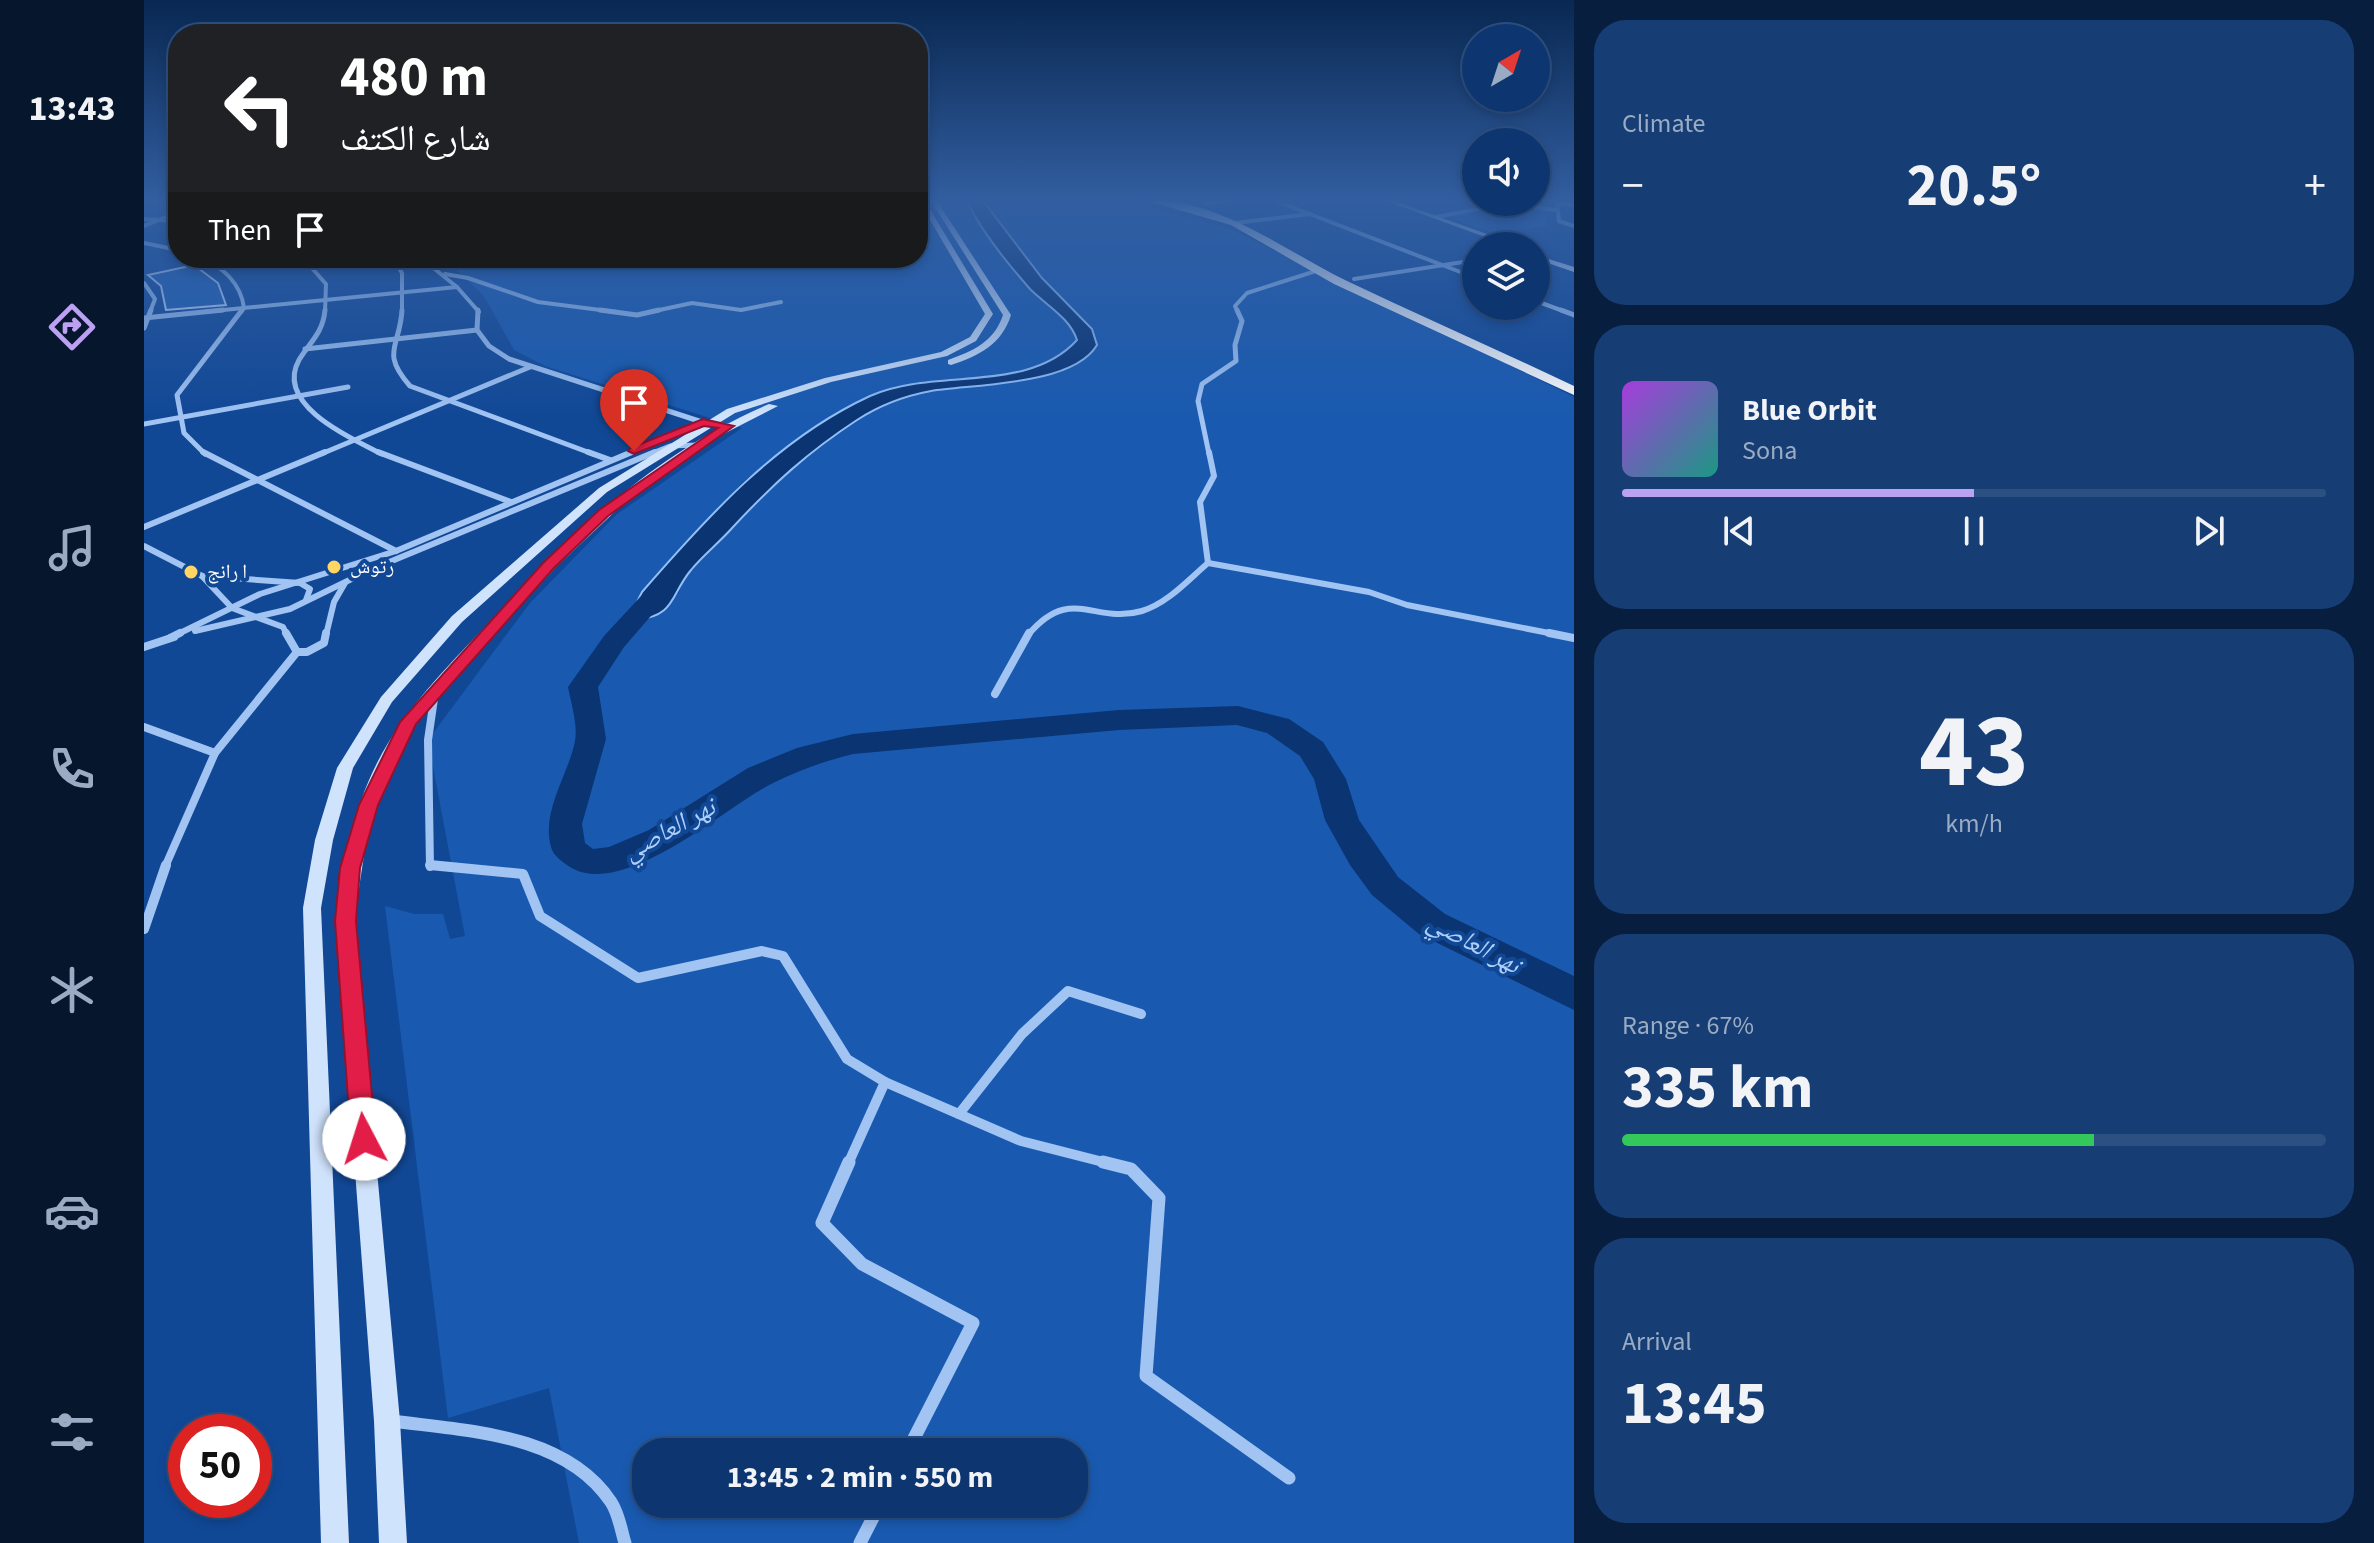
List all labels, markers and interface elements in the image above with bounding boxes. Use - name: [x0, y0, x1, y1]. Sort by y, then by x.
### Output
- north arrow: [1462, 24, 1550, 112]
- map controls: [1462, 24, 1550, 320]
- text: 480 m: [340, 38, 488, 117]
- icon: left: [208, 56, 312, 160]
- text: 13:43: [29, 83, 115, 134]
- text: Climate: [1622, 105, 1706, 142]
- text: شارع الكتف: [340, 113, 491, 164]
- button: sound: [1462, 128, 1550, 216]
- text: 20.5°: [1907, 144, 2041, 229]
- text: −: [1622, 155, 1644, 218]
- text: +: [2304, 155, 2326, 218]
- icon: arrive: [288, 208, 332, 252]
- text: Then: [208, 209, 272, 252]
- button: layers: [1462, 232, 1550, 320]
- icon: directions: [44, 299, 100, 355]
- pin: [600, 369, 668, 451]
- icon: arrive: [612, 381, 656, 425]
- text: Blue Orbit: [1742, 389, 1877, 432]
- text: Sona: [1742, 432, 1797, 469]
- icon: previous: [1717, 509, 1761, 553]
- icon: pause: [1952, 509, 1996, 553]
- icon: next: [2187, 509, 2231, 553]
- icon: music: [44, 520, 100, 576]
- place label: رتوش: [350, 553, 394, 581]
- place label: ا رانج: [207, 558, 247, 586]
- marker: رتوش: [325, 558, 343, 576]
- marker: ا رانج: [182, 563, 200, 581]
- text: 43: [1919, 679, 2029, 827]
- icon: phone: [44, 741, 100, 797]
- water label: نهر العاصي: [616, 787, 726, 871]
- text: km/h: [1945, 805, 2003, 842]
- water label: نهر العاصي: [1420, 903, 1530, 986]
- icon: climate: [44, 962, 100, 1018]
- text: Range · 67%: [1622, 1007, 1754, 1044]
- text: 335 km: [1622, 1046, 1813, 1131]
- position arrow: [322, 1097, 406, 1181]
- icon: car: [44, 1183, 100, 1239]
- text: Arrival: [1622, 1323, 1692, 1360]
- text: 13:45: [1622, 1362, 1767, 1447]
- icon: filters: [44, 1404, 100, 1460]
- speed limit sign: 50: [168, 1414, 272, 1518]
- text: 13:45 · 2 min · 550 m: [727, 1456, 993, 1499]

